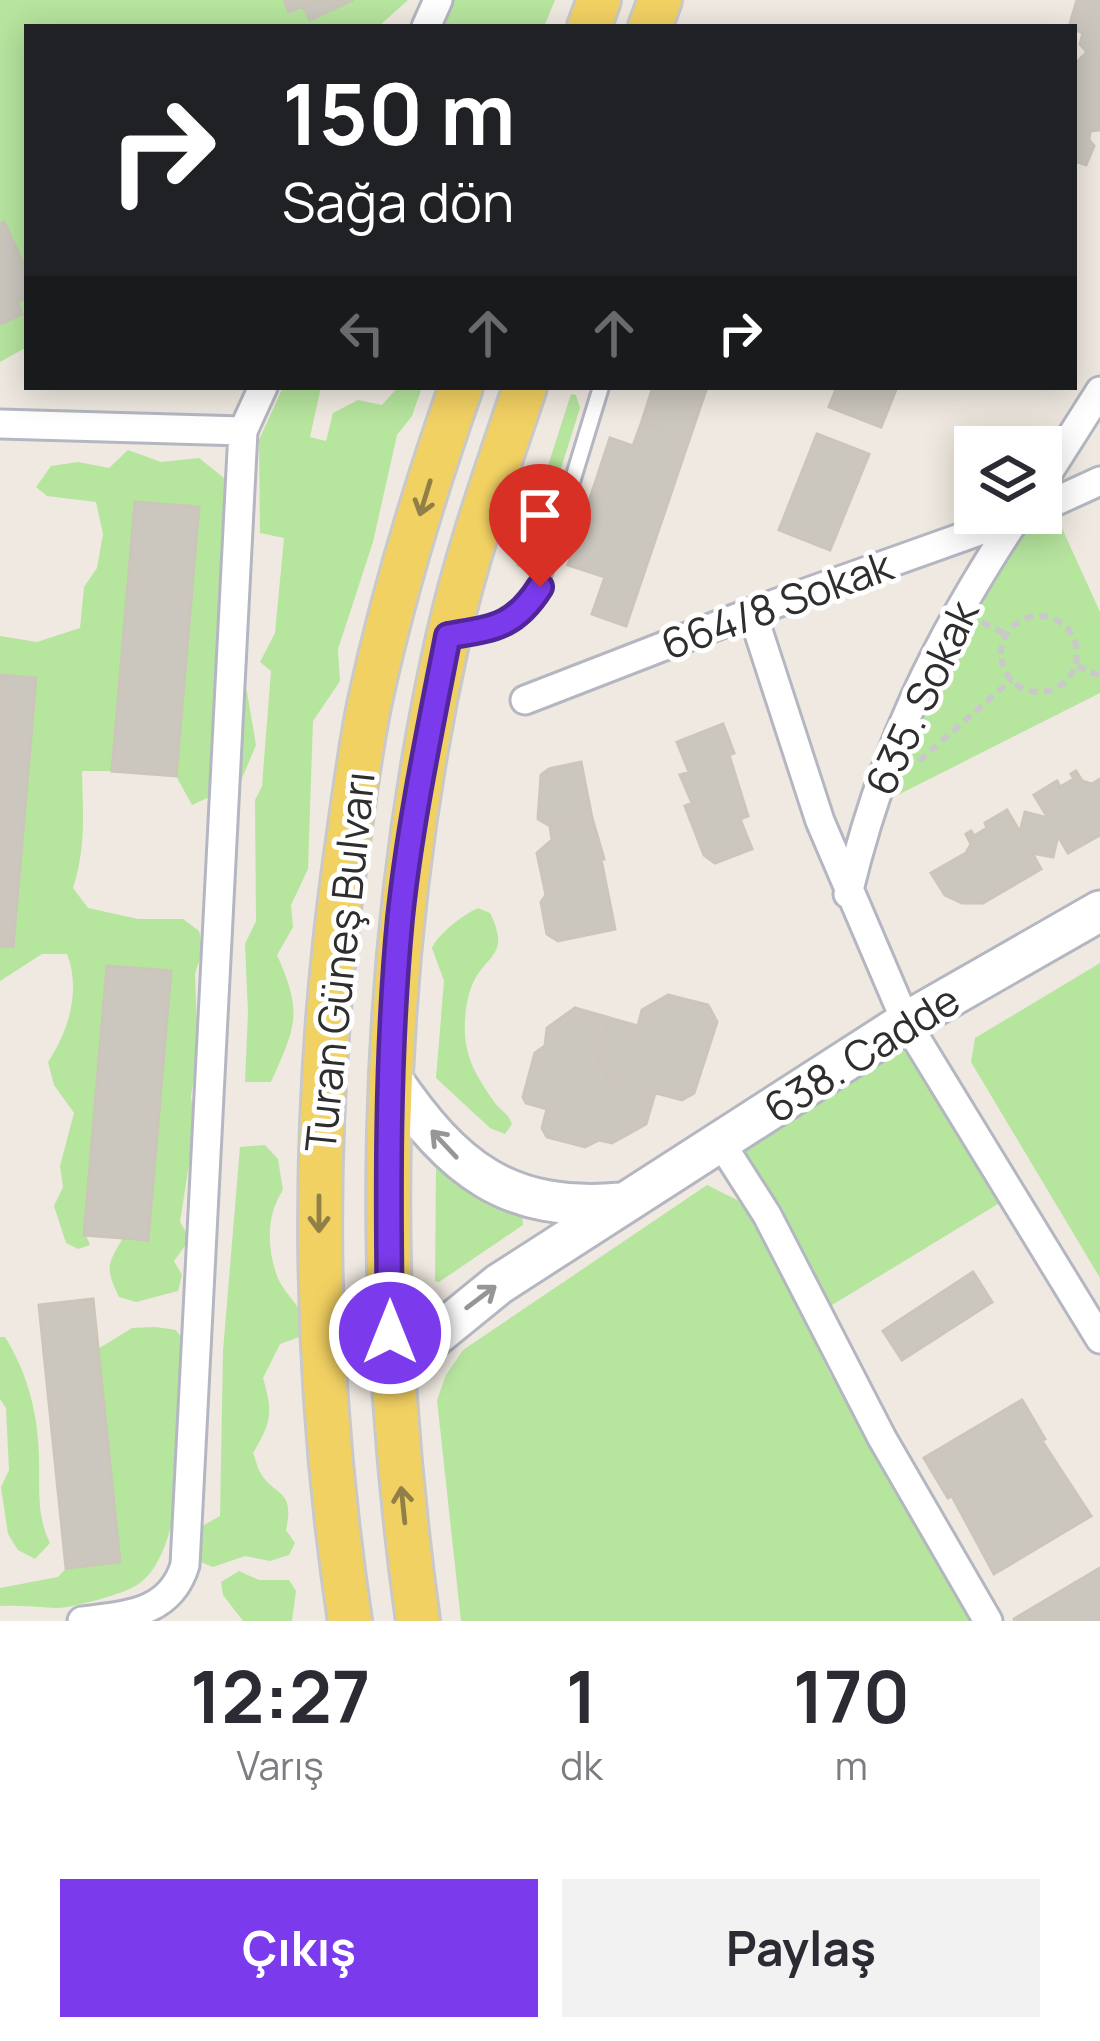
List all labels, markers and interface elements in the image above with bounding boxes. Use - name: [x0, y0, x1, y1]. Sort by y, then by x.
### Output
- text: 150 m: [282, 55, 516, 170]
- icon: right: [84, 72, 240, 228]
- text: Sağa dön: [282, 164, 514, 238]
- icon: left: [329, 300, 395, 366]
- icon: ahead: [455, 300, 521, 366]
- icon: ahead: [581, 300, 647, 366]
- icon: right: [707, 300, 773, 366]
- map controls: [954, 426, 1062, 534]
- button: layers: [954, 426, 1062, 534]
- pin: [489, 464, 591, 587]
- one-way arrow: [412, 478, 434, 516]
- icon: arrive: [507, 482, 573, 548]
- street label: 664/8 Sokak: [653, 535, 901, 673]
- street label: 635. Sokak: [851, 590, 992, 804]
- street label: Turan Güneş Bulvarı: [290, 769, 388, 1155]
- street label: 638. Cadde: [753, 970, 970, 1136]
- one-way arrow: [430, 1130, 458, 1160]
- one-way arrow: [308, 1194, 330, 1233]
- position arrow: [327, 1270, 453, 1396]
- one-way arrow: [464, 1285, 497, 1310]
- one-way arrow: [391, 1486, 414, 1525]
- text: 12:27: [190, 1646, 370, 1745]
- text: 1: [566, 1646, 597, 1745]
- text: 170: [793, 1646, 910, 1745]
- text: Varış: [237, 1738, 324, 1792]
- text: dk: [560, 1738, 603, 1792]
- text: m: [835, 1738, 868, 1792]
- button: Çıkış: [60, 1879, 538, 2017]
- button: Paylaş: [562, 1879, 1040, 2017]

